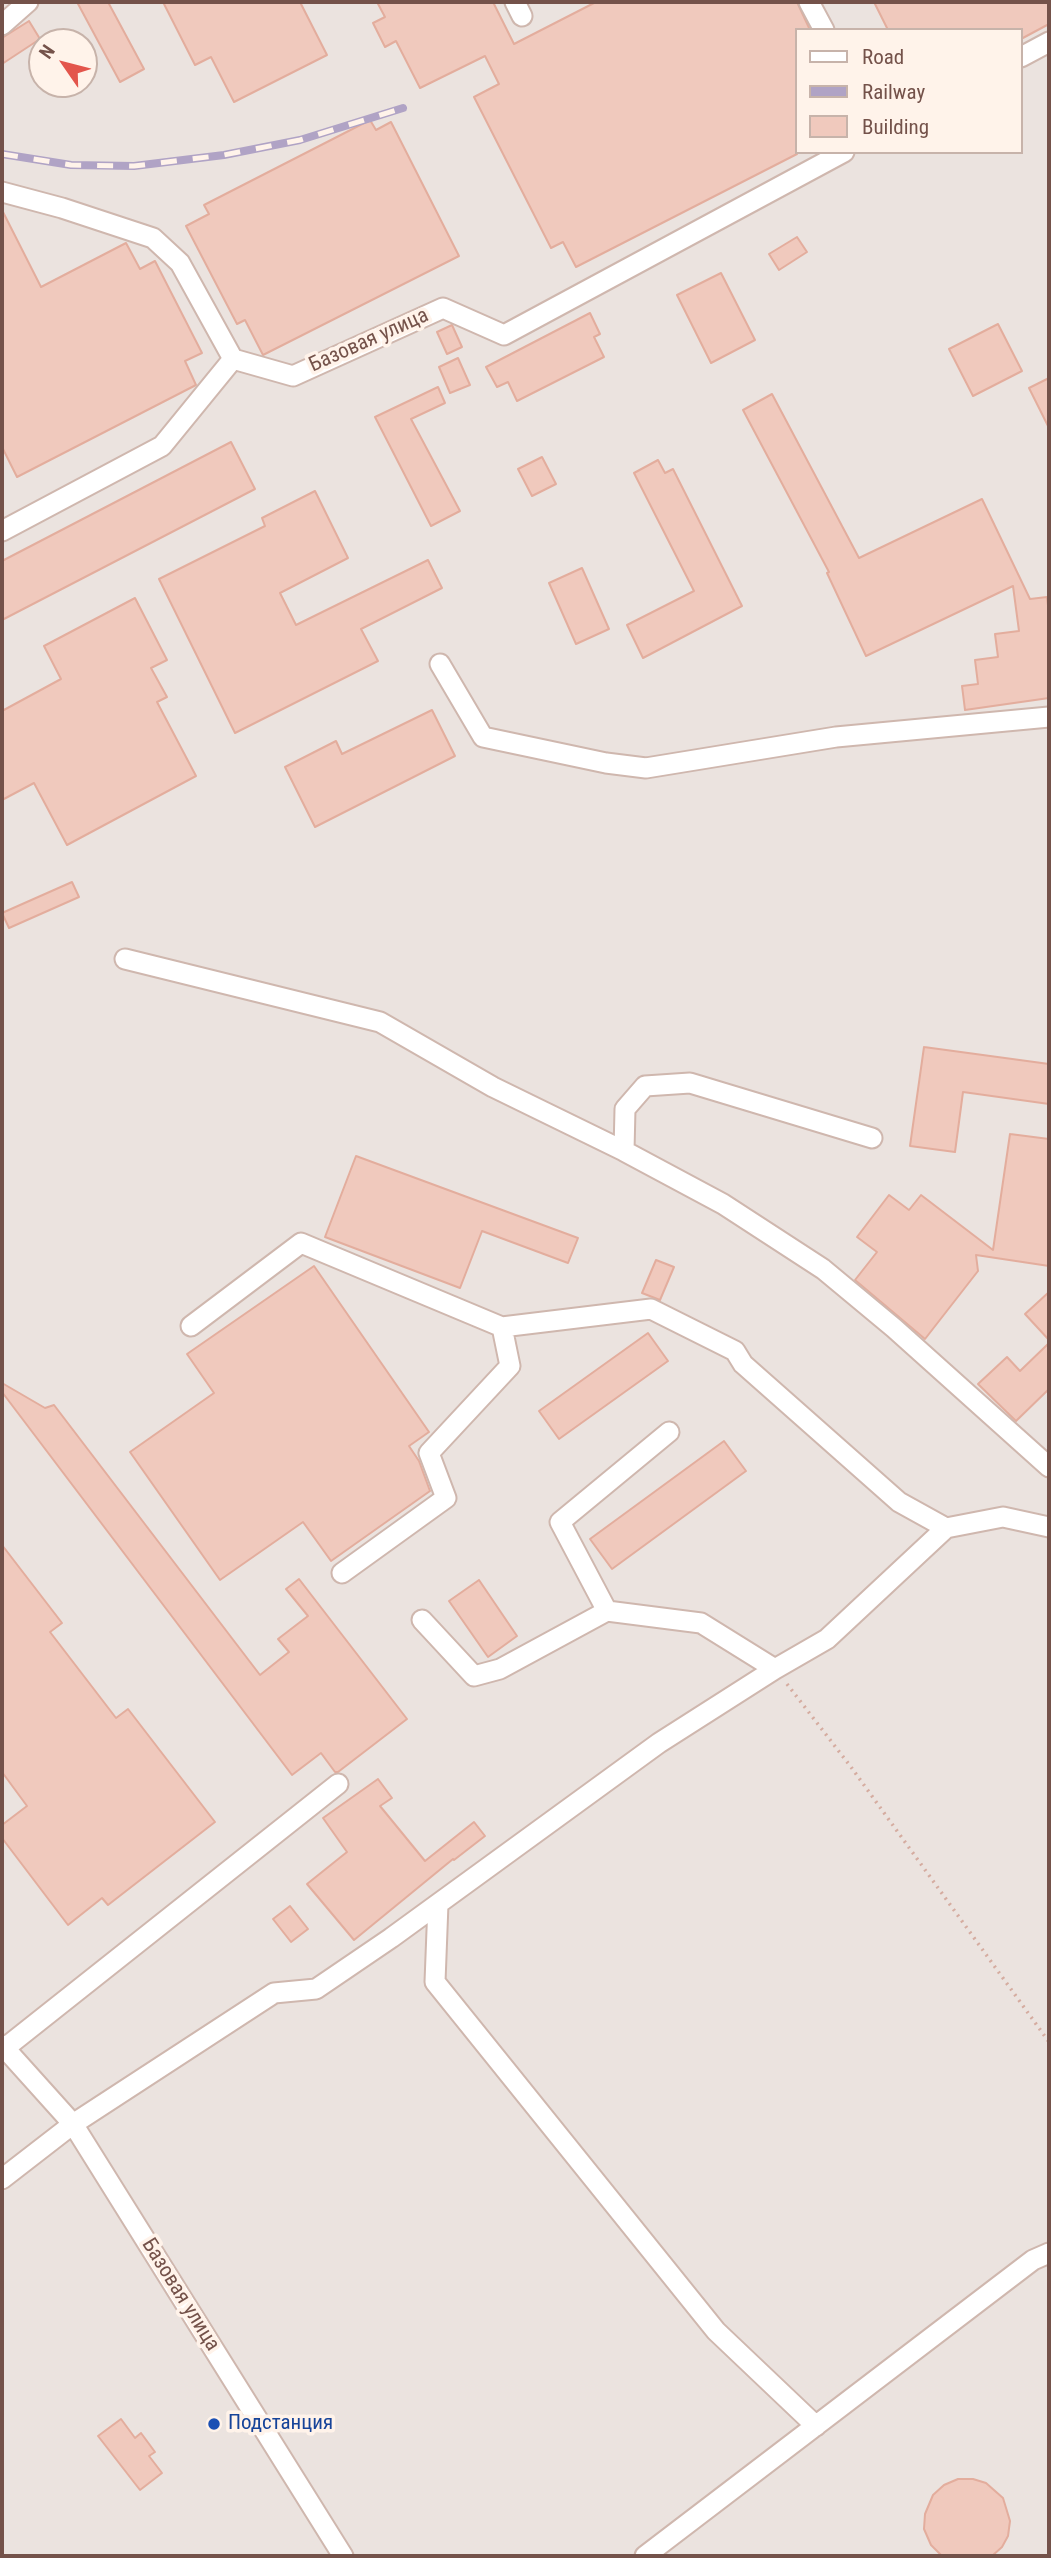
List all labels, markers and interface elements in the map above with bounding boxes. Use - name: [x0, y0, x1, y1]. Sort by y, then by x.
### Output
- north arrow: [28, 28, 98, 98]
- legend: [796, 28, 1023, 154]
- text: N: [34, 40, 60, 63]
- text: Road: [862, 45, 904, 69]
- text: Railway: [862, 80, 925, 104]
- text: Building: [862, 115, 929, 139]
- street label: Базовая улица: [305, 303, 433, 379]
- street label: Базовая улица: [135, 2234, 225, 2356]
- place label: Подстанция: [228, 2411, 333, 2437]
- marker: Подстанция: [206, 2416, 222, 2432]

